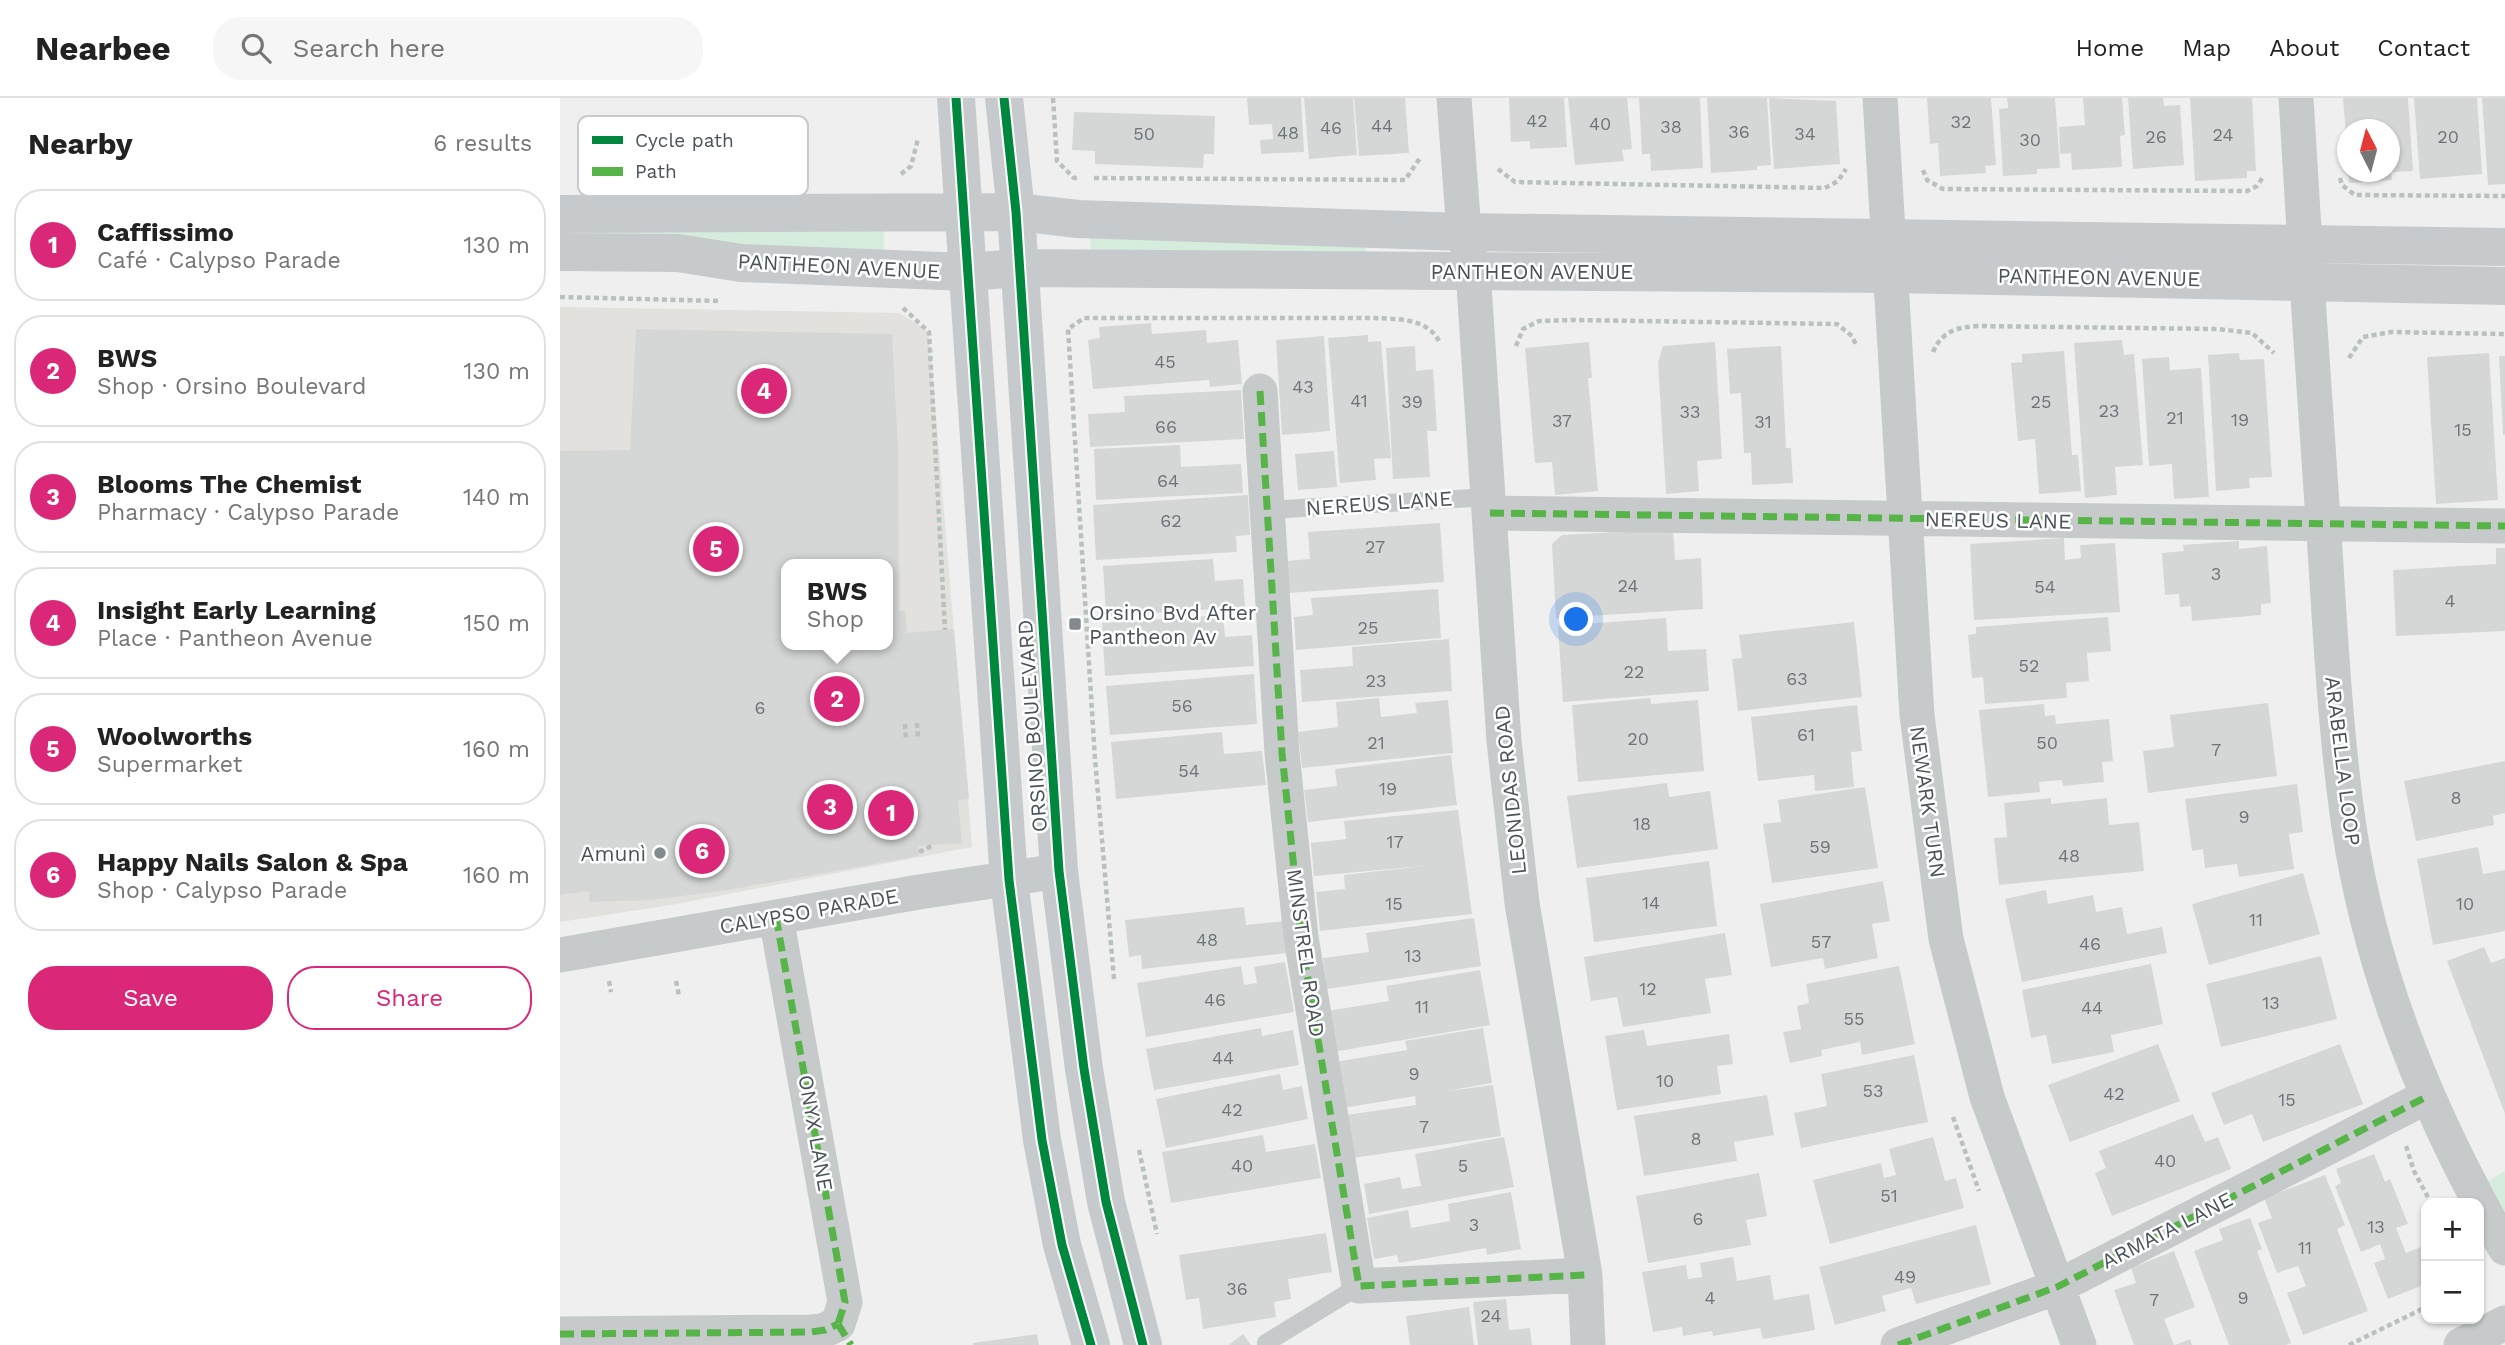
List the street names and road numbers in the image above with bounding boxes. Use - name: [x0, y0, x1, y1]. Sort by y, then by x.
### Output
- street label: PANTHEON AVENUE: [737, 248, 941, 284]
- street label: PANTHEON AVENUE: [1431, 259, 1634, 284]
- street label: PANTHEON AVENUE: [1997, 263, 2201, 291]
- street label: NEREUS LANE: [1305, 485, 1453, 521]
- street label: NEREUS LANE: [1924, 506, 2072, 534]
- street label: ORSINO BOULEVARD: [1012, 619, 1052, 833]
- street label: ARABELLA LOOP: [2320, 675, 2366, 847]
- street label: LEONIDAS ROAD: [1489, 704, 1531, 876]
- street label: NEWARK TURN: [1905, 724, 1951, 880]
- street label: MINSTREL ROAD: [1282, 867, 1330, 1039]
- street label: CALYPSO PARADE: [718, 883, 900, 939]
- street label: ONYX LANE: [793, 1073, 839, 1193]
- street label: ARMATA LANE: [2097, 1186, 2237, 1274]

